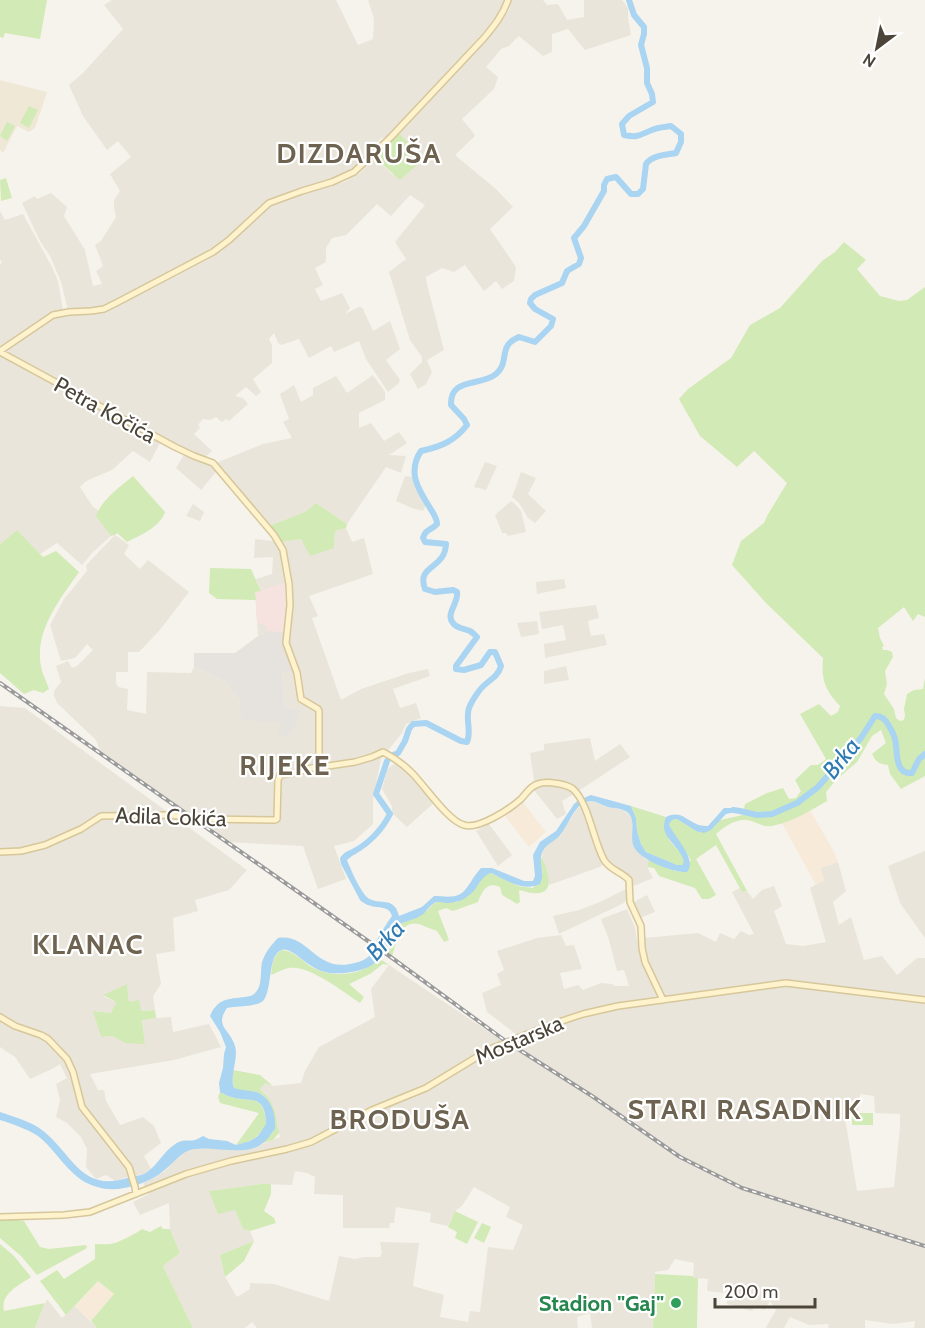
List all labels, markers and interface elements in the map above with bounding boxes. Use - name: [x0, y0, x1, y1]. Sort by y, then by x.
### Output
- north arrow: [847, 18, 907, 78]
- text: N: [859, 49, 879, 71]
- district label: DIZDARUŠA: [276, 136, 442, 170]
- street label: Petra Kočića: [49, 371, 161, 449]
- water label: Brka: [816, 732, 866, 784]
- district label: RIJEKE: [239, 748, 331, 782]
- street label: Adila Cokića: [115, 802, 228, 832]
- water label: Brka: [359, 914, 411, 966]
- district label: KLANAC: [32, 927, 144, 961]
- street label: Mostarska: [471, 1009, 568, 1071]
- district label: STARI RASADNIK: [628, 1092, 862, 1126]
- district label: BRODUŠA: [330, 1102, 470, 1136]
- scale bar: [715, 1271, 816, 1309]
- text: 200 m: [724, 1281, 778, 1303]
- place label: Stadion "Gaj": [539, 1290, 664, 1317]
- marker: Stadion "Gaj": [669, 1296, 683, 1310]

